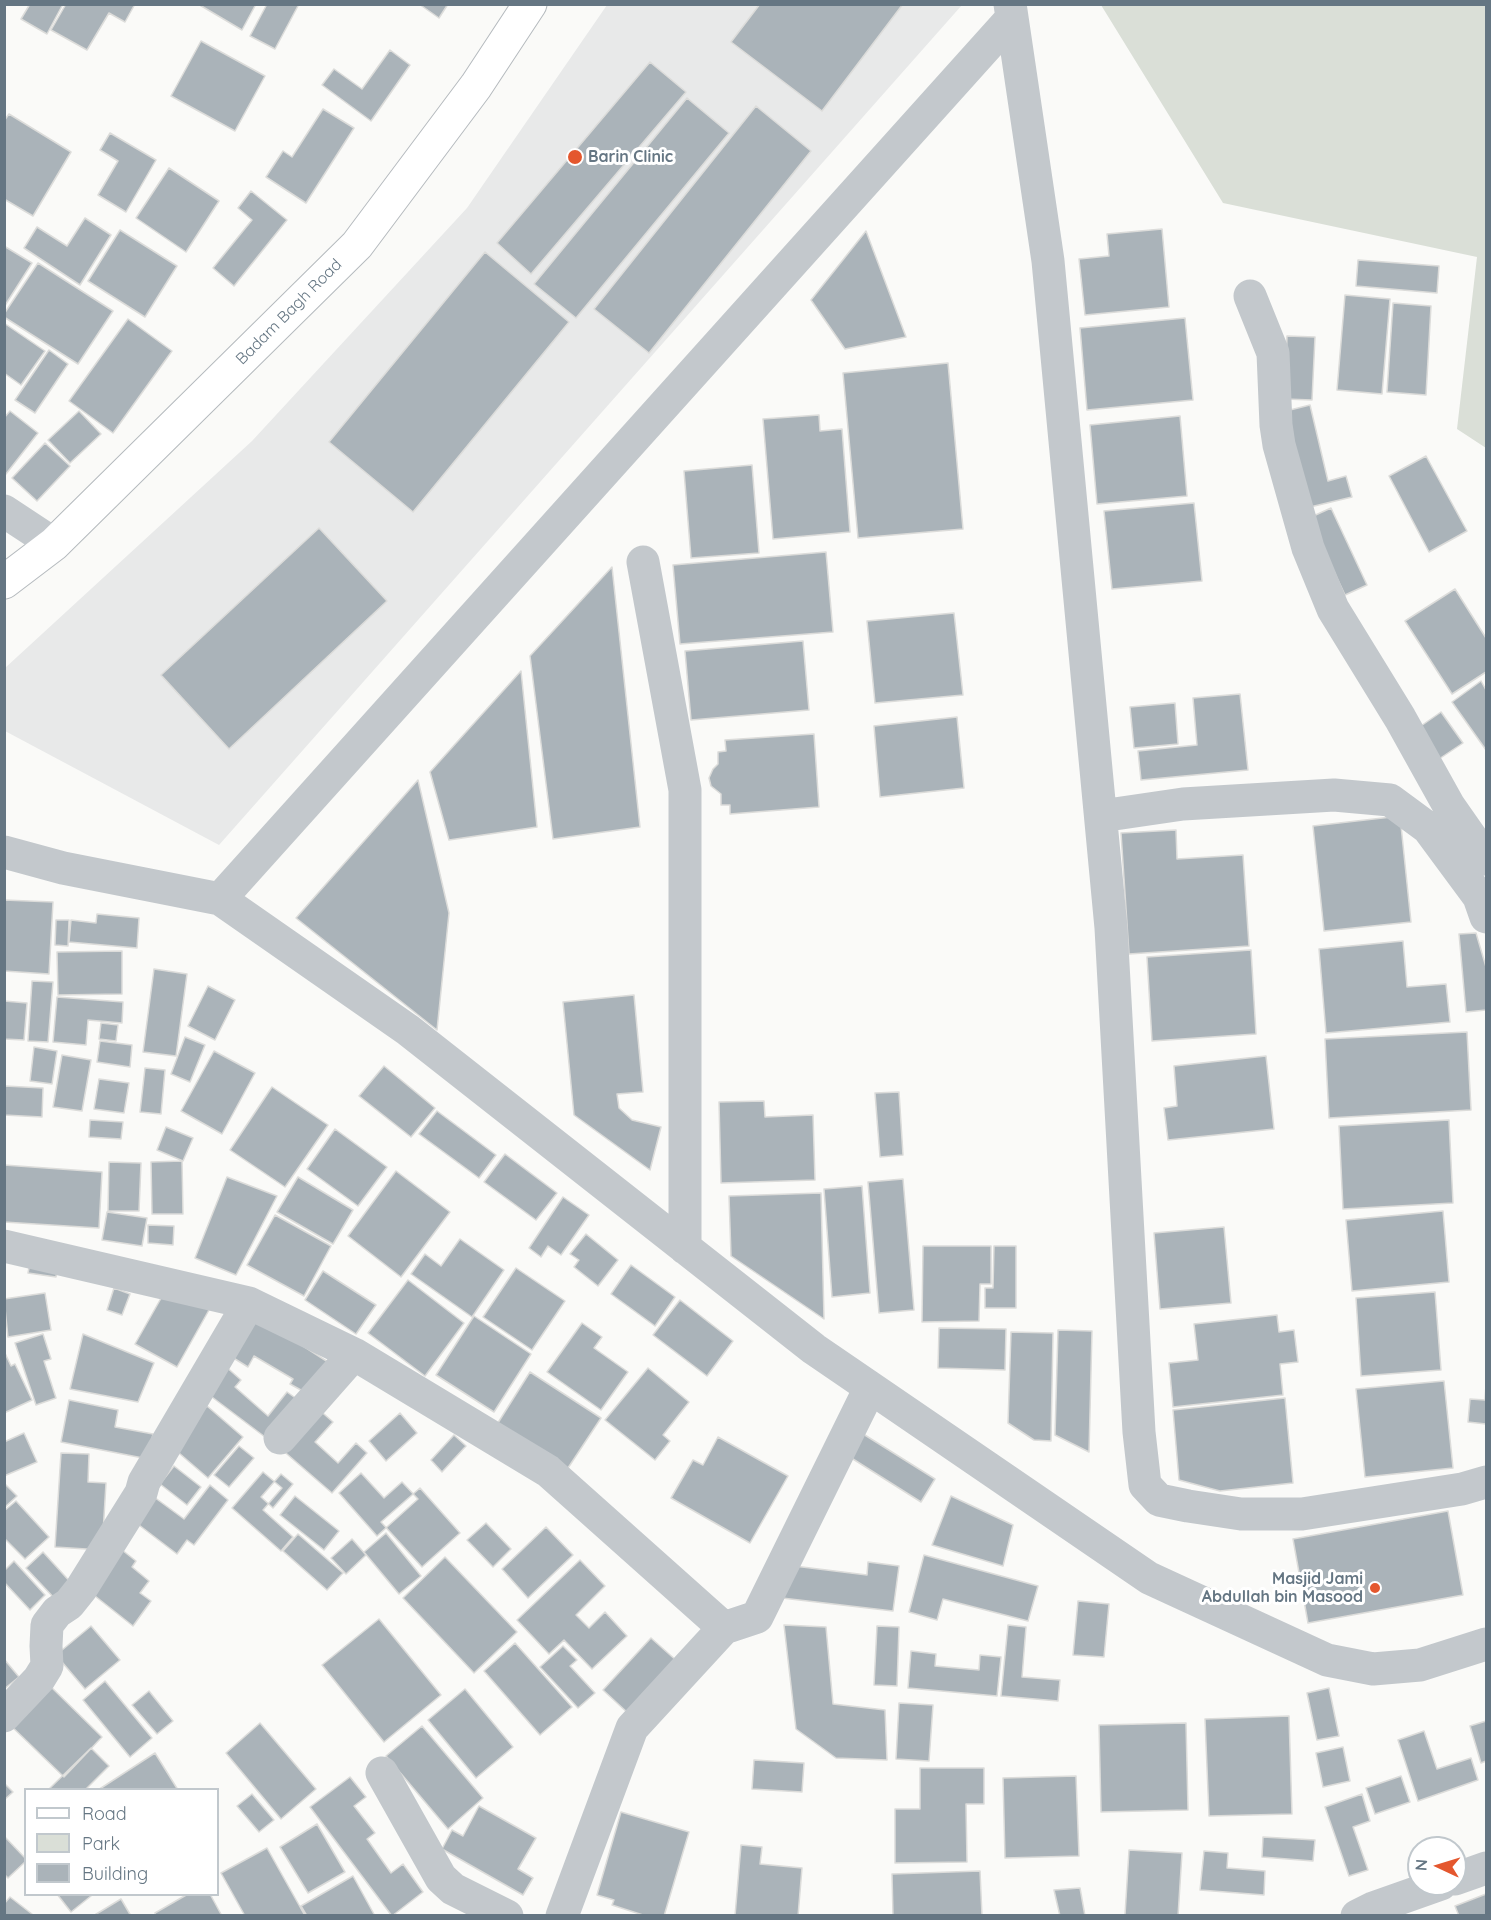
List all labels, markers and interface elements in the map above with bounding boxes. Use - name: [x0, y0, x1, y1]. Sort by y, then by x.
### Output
- place label: Barin Clinic: [588, 147, 673, 167]
- marker: Barin Clinic: [566, 148, 584, 166]
- street label: Badam Bagh Road: [232, 255, 346, 369]
- place label: Masjid Jami Abdullah bin Masood: [1202, 1569, 1363, 1607]
- marker: Masjid Jami Abdullah bin Masood: [1368, 1581, 1382, 1595]
- legend: [24, 1788, 219, 1896]
- text: Road: [82, 1802, 127, 1825]
- text: Park: [82, 1832, 120, 1855]
- north arrow: [1407, 1836, 1467, 1896]
- text: N: [1411, 1858, 1431, 1871]
- text: Building: [82, 1862, 148, 1885]

